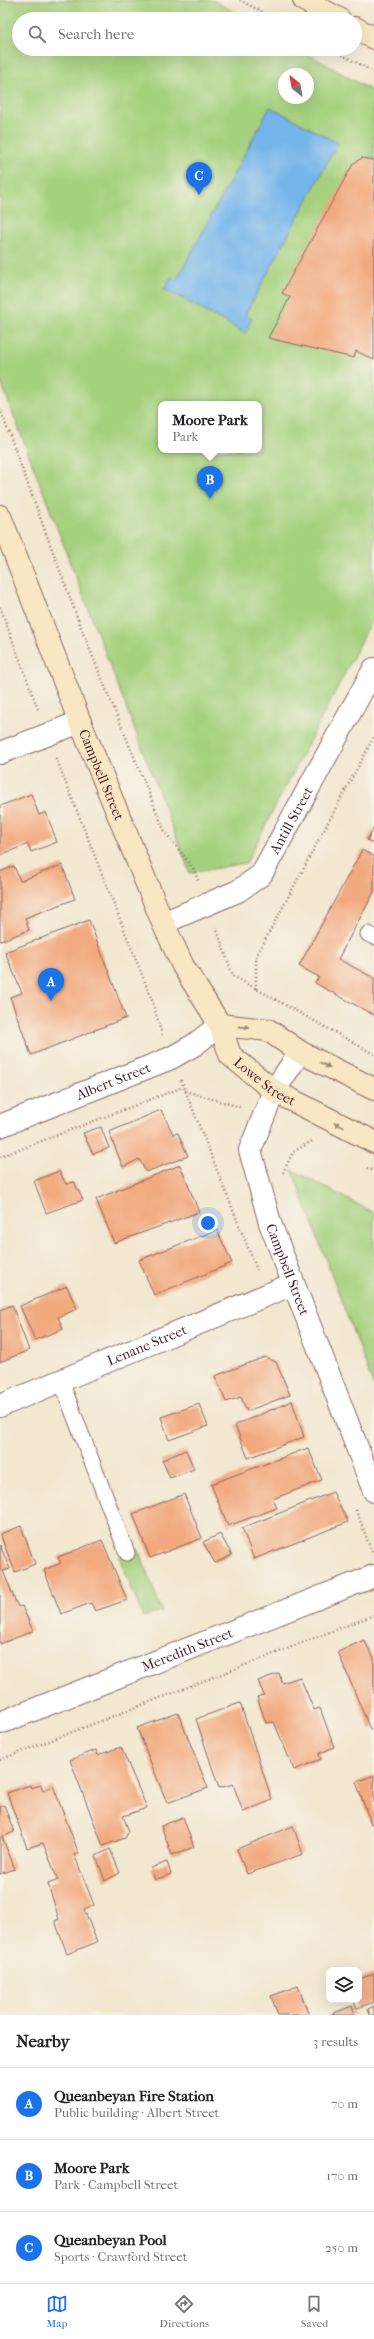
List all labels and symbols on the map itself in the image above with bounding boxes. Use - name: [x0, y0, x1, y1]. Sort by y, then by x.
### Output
- north arrow: [278, 68, 314, 104]
- pin: C: [186, 162, 212, 195]
- pin: B: [197, 466, 223, 499]
- street label: Campbell Street: [75, 727, 128, 823]
- street label: Antill Street: [265, 784, 316, 858]
- pin: A: [38, 968, 64, 1001]
- one-way arrow: [238, 1024, 250, 1030]
- street label: Lowe Street: [231, 1053, 299, 1109]
- street label: Albert Street: [73, 1059, 153, 1104]
- one-way arrow: [320, 1061, 331, 1068]
- one-way arrow: [333, 1121, 345, 1128]
- your location: [198, 1213, 218, 1233]
- street label: Campbell Street: [263, 1221, 313, 1318]
- street label: Lenane Street: [104, 1321, 189, 1369]
- street label: Meredith Street: [139, 1624, 235, 1675]

